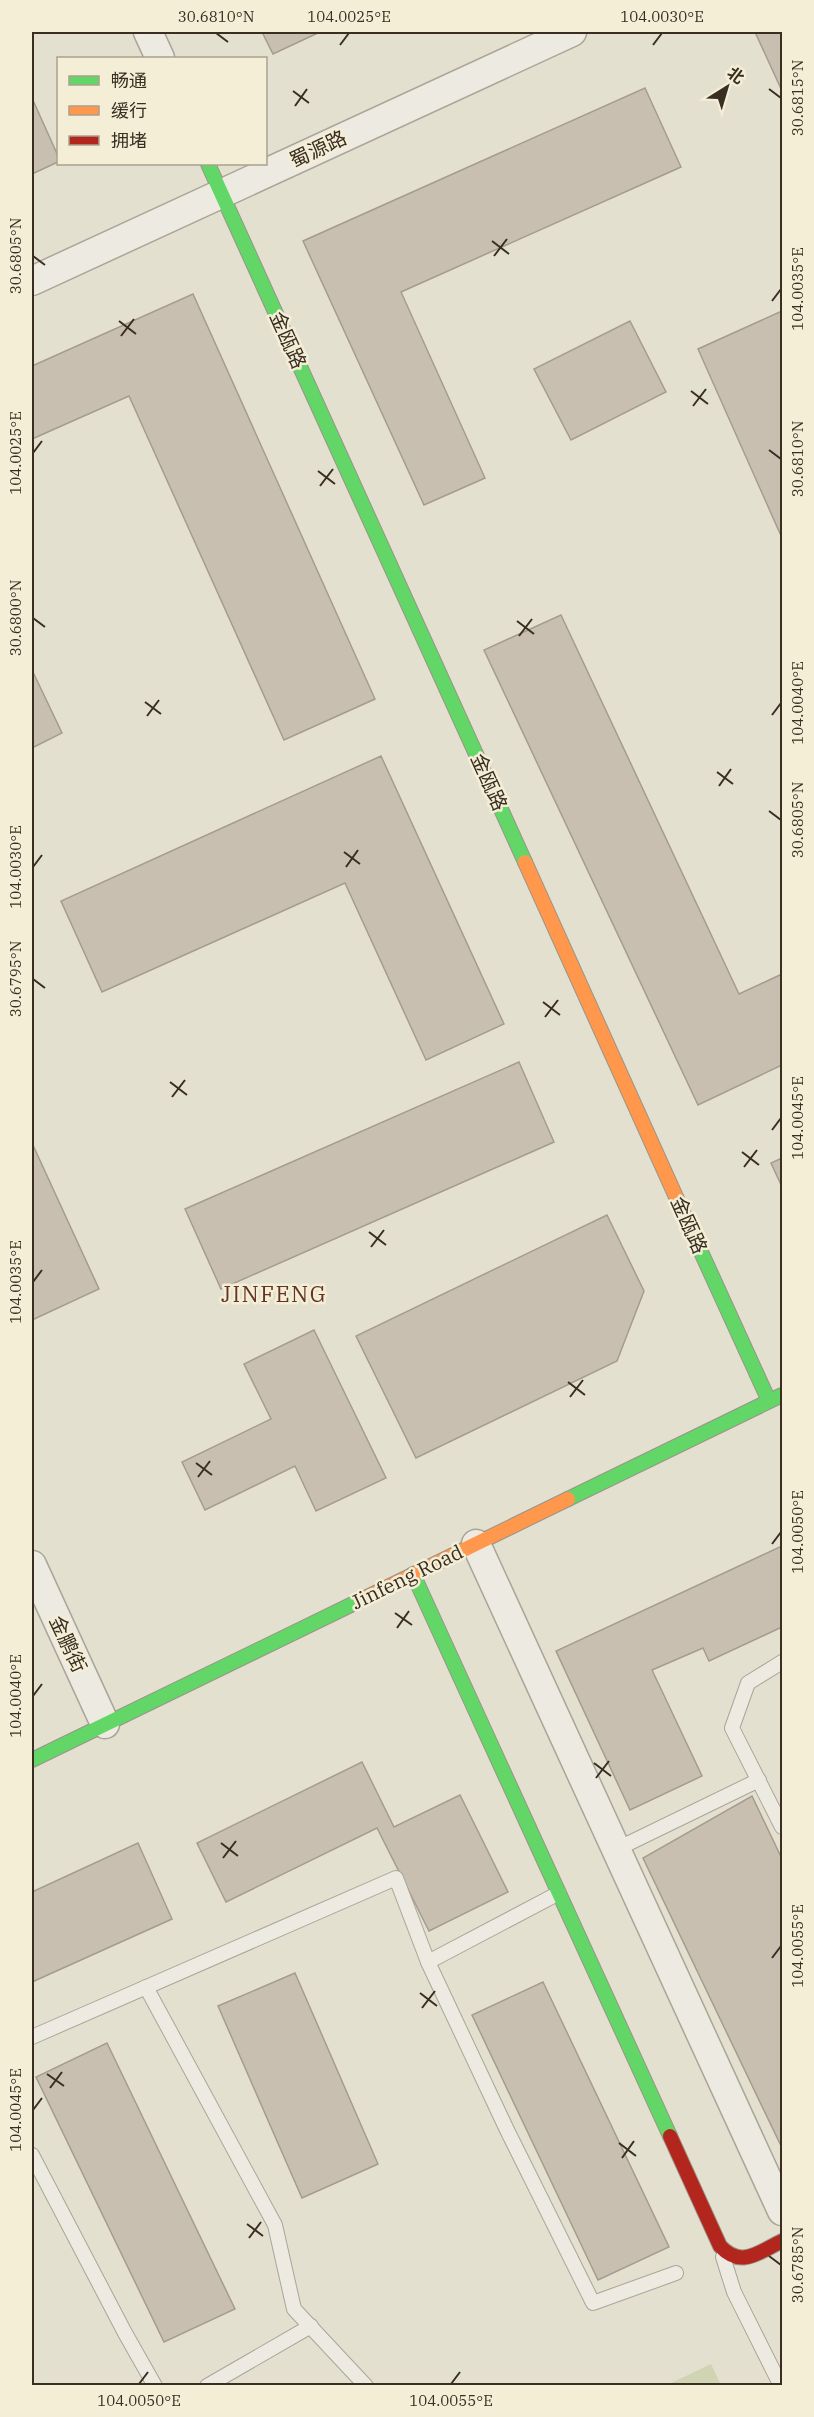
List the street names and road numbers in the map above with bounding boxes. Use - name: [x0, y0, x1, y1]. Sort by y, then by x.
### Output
- street label: 蜀源路: [285, 124, 351, 173]
- street label: 金瓯路: [264, 307, 313, 373]
- street label: 金瓯路: [465, 749, 514, 815]
- street label: 金瓯路: [665, 1192, 714, 1258]
- street label: Jinfeng Road: [346, 1538, 467, 1615]
- street label: 金鹏街: [44, 1611, 93, 1677]

